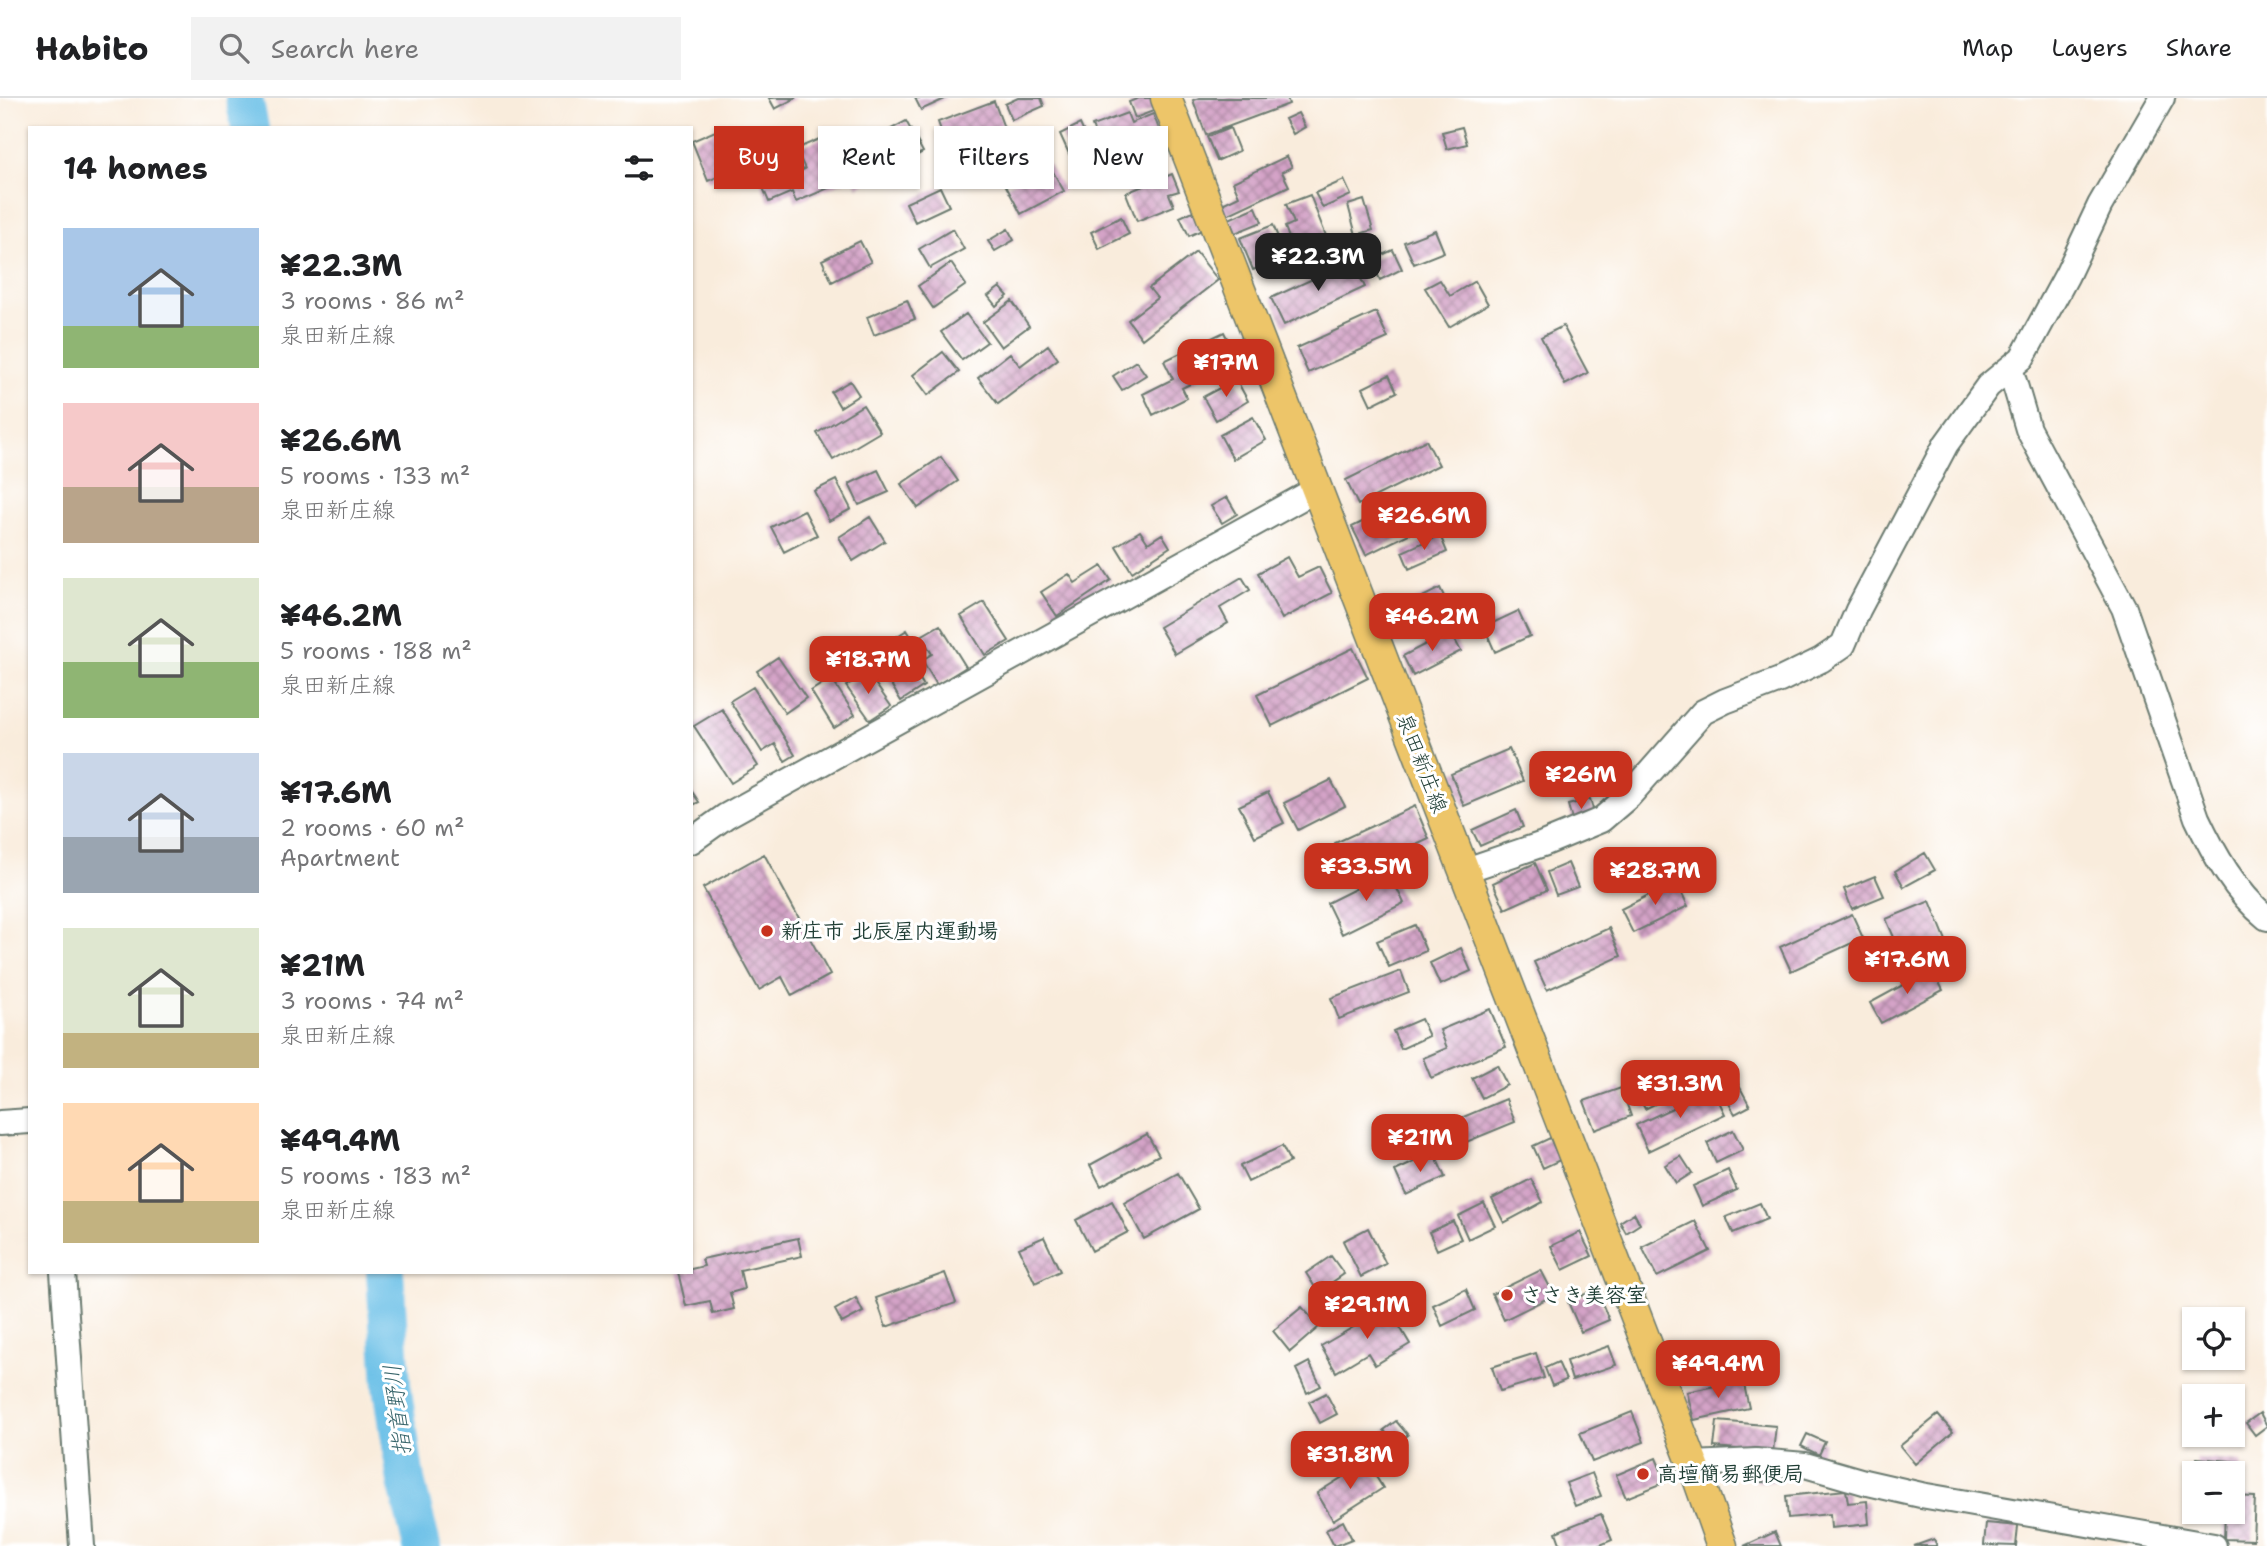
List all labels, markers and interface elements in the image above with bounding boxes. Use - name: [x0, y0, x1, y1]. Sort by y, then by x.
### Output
- search box: [191, 17, 681, 80]
- text: Habito: [35, 26, 149, 71]
- icon: search: [215, 29, 253, 67]
- text: Search here: [271, 31, 419, 66]
- text: Map: [1962, 32, 2013, 64]
- text: Layers: [2051, 32, 2128, 64]
- text: Share: [2166, 32, 2232, 64]
- chip: Buy: [714, 126, 804, 189]
- chip: Rent: [818, 126, 920, 189]
- chip: Filters: [934, 126, 1054, 189]
- chip: New: [1068, 126, 1168, 189]
- text: 14 homes: [63, 148, 208, 189]
- icon: filters: [620, 149, 658, 187]
- pin: ¥22.3M: [1261, 234, 1375, 293]
- text: ¥22.3M: [1271, 241, 1365, 271]
- text: ¥22.3M: [280, 245, 402, 286]
- icon: home: [119, 256, 203, 340]
- text: 3 rooms · 86 m²: [280, 286, 465, 316]
- text: 泉田新庄線: [280, 320, 395, 350]
- pin: ¥17M: [1185, 340, 1267, 399]
- text: ¥17M: [1193, 347, 1259, 377]
- text: ¥26.6M: [280, 420, 402, 461]
- icon: home: [119, 431, 203, 515]
- text: 5 rooms · 133 m²: [280, 461, 470, 491]
- pin: ¥26.6M: [1367, 492, 1481, 552]
- text: 泉田新庄線: [280, 495, 395, 525]
- text: ¥26.6M: [1377, 500, 1471, 530]
- pin: ¥46.2M: [1375, 594, 1489, 653]
- text: ¥46.2M: [280, 595, 402, 636]
- text: ¥46.2M: [1385, 601, 1479, 631]
- icon: home: [119, 606, 203, 690]
- text: 5 rooms · 188 m²: [280, 636, 472, 666]
- pin: ¥18.7M: [811, 636, 925, 696]
- text: ¥18.7M: [825, 644, 911, 674]
- text: 泉田新庄線: [280, 670, 395, 700]
- street label: 泉田新庄線: [1390, 709, 1454, 817]
- pin: ¥26M: [1540, 752, 1622, 811]
- text: ¥26M: [1545, 759, 1617, 789]
- text: ¥17.6M: [280, 772, 392, 813]
- icon: home: [119, 781, 203, 865]
- text: 2 rooms · 60 m²: [280, 813, 465, 843]
- text: Apartment: [280, 843, 400, 873]
- pin: ¥33.5M: [1309, 844, 1423, 903]
- pin: ¥28.7M: [1598, 848, 1712, 907]
- text: ¥33.5M: [1320, 851, 1412, 881]
- text: ¥28.7M: [1609, 855, 1701, 885]
- place label: 新庄市 北辰屋内運動場: [781, 917, 998, 945]
- marker: 新庄市 北辰屋内運動場: [759, 923, 775, 939]
- pin: ¥17.6M: [1850, 936, 1964, 996]
- text: ¥17.6M: [1864, 944, 1950, 974]
- text: ¥21M: [280, 945, 365, 986]
- icon: home: [119, 956, 203, 1040]
- text: 3 rooms · 74 m²: [280, 986, 464, 1016]
- text: 泉田新庄線: [280, 1020, 395, 1050]
- pin: ¥31.3M: [1623, 1060, 1737, 1120]
- text: ¥31.3M: [1637, 1068, 1723, 1098]
- pin: ¥21M: [1379, 1114, 1461, 1174]
- text: ¥49.4M: [280, 1120, 400, 1161]
- text: ¥21M: [1387, 1122, 1453, 1152]
- icon: home: [119, 1131, 203, 1215]
- text: 5 rooms · 183 m²: [280, 1161, 471, 1191]
- text: 泉田新庄線: [280, 1195, 395, 1225]
- place label: ささき美容室: [1521, 1281, 1647, 1309]
- pin: ¥29.1M: [1310, 1282, 1424, 1341]
- marker: ささき美容室: [1499, 1287, 1515, 1303]
- text: ¥29.1M: [1324, 1289, 1410, 1319]
- map controls: [2182, 1307, 2245, 1524]
- button: locate: [2182, 1307, 2245, 1370]
- pin: ¥49.4M: [1661, 1340, 1775, 1400]
- text: ¥49.4M: [1672, 1348, 1764, 1378]
- water label: 指首野川: [377, 1363, 417, 1457]
- button: +: [2182, 1384, 2245, 1447]
- pin: ¥31.8M: [1293, 1432, 1407, 1491]
- text: ¥31.8M: [1307, 1439, 1393, 1469]
- place label: 高壇簡易郵便局: [1657, 1460, 1804, 1488]
- button: −: [2182, 1461, 2245, 1524]
- marker: 高壇簡易郵便局: [1635, 1466, 1651, 1482]

